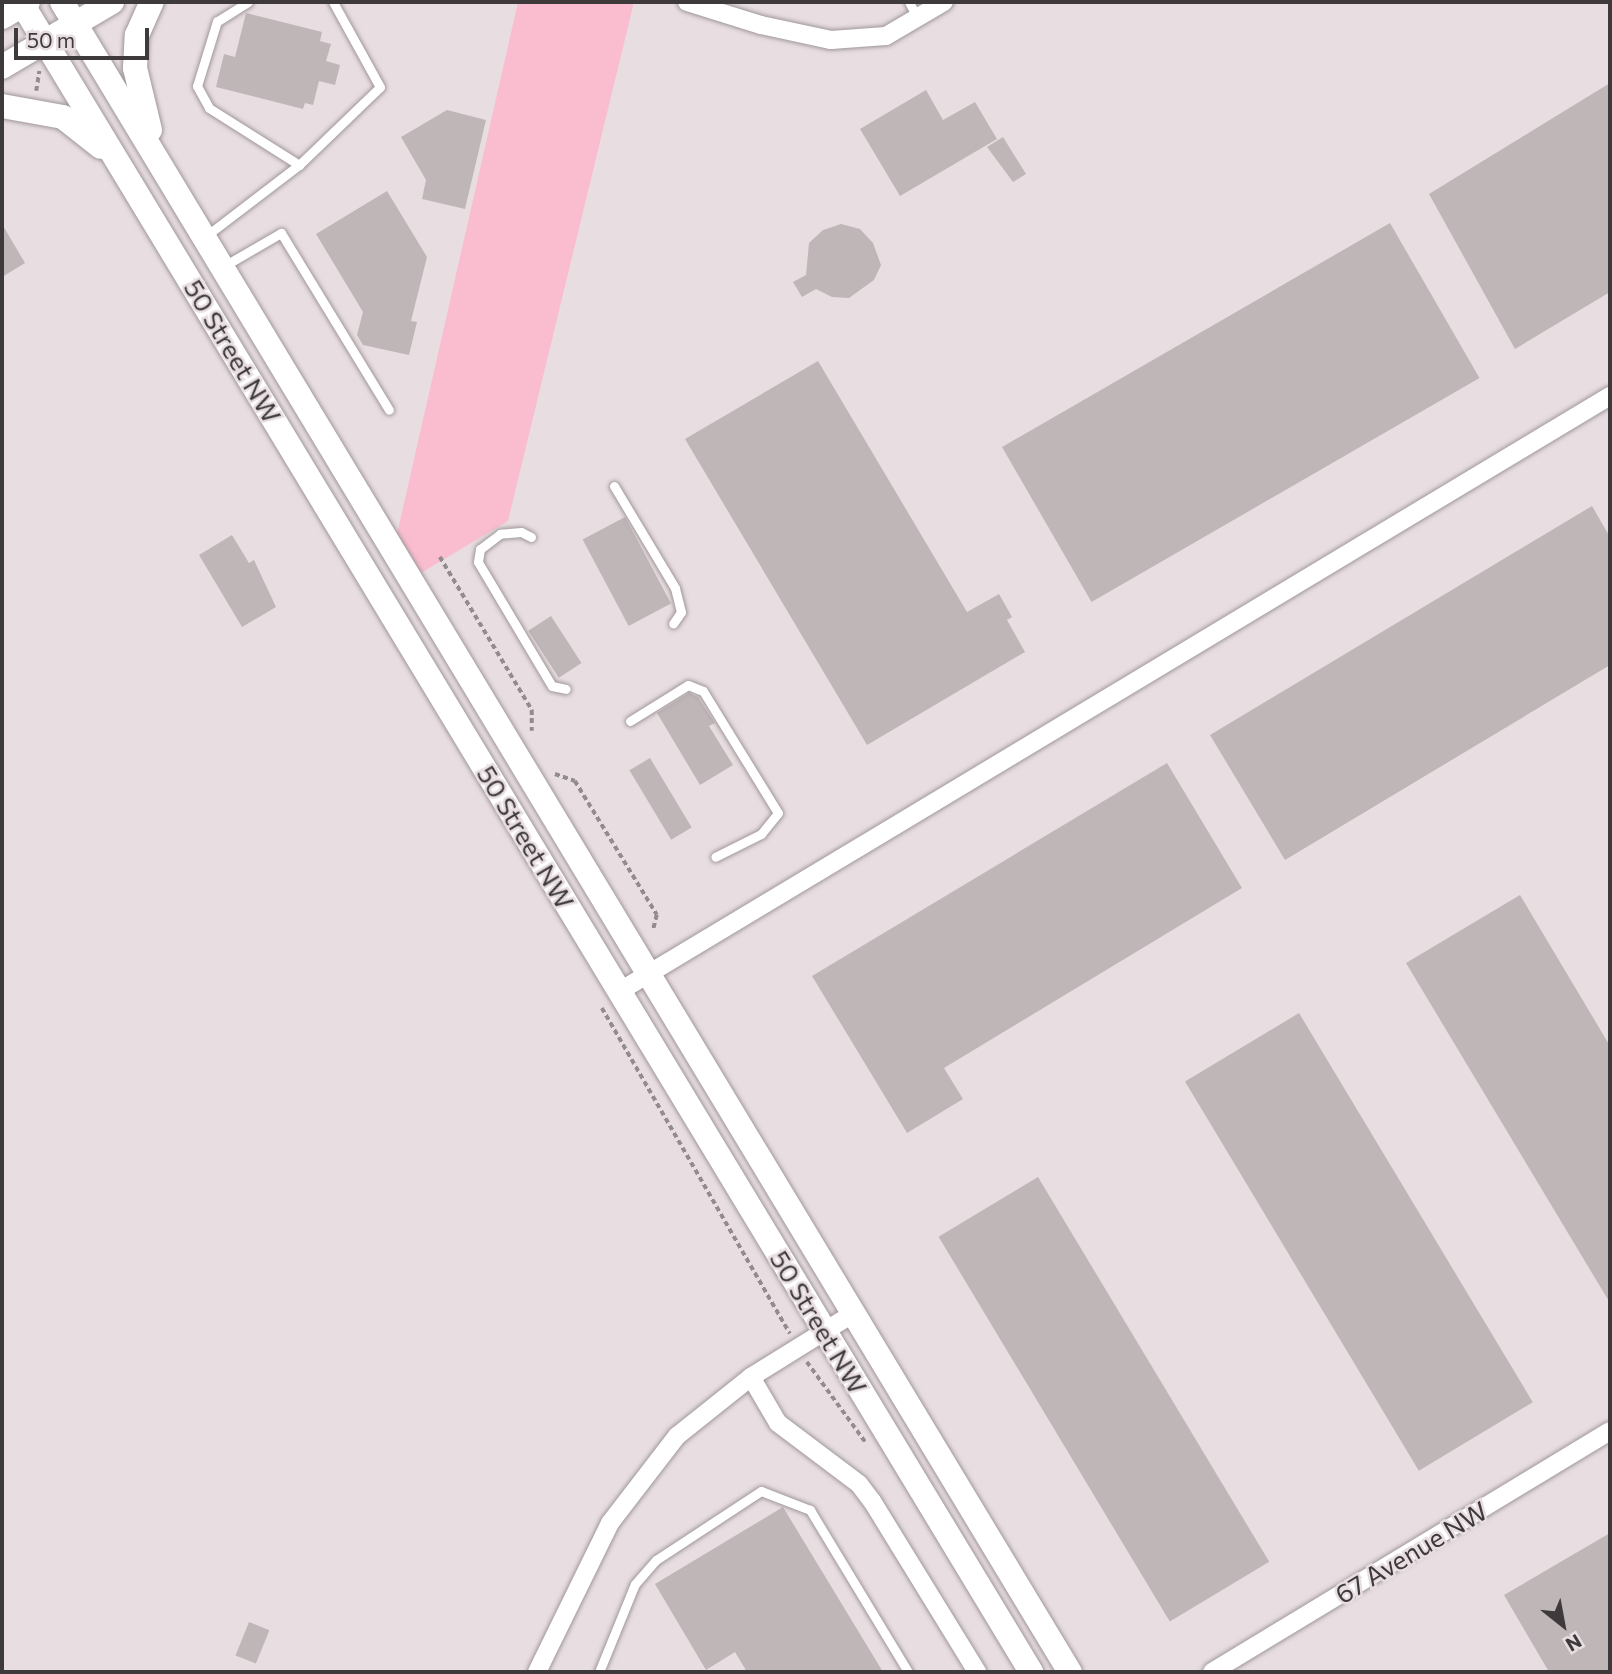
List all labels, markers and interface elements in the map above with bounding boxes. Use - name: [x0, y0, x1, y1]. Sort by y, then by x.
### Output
- scale bar: [18, 14, 152, 58]
- text: 50 m: [27, 27, 75, 52]
- street label: 50 Street NW: [178, 274, 288, 428]
- street label: 50 Street NW: [471, 760, 581, 914]
- street label: 50 Street NW: [764, 1245, 874, 1399]
- street label: 67 Avenue NW: [1329, 1494, 1493, 1610]
- north arrow: [1528, 1590, 1598, 1660]
- text: N: [1562, 1630, 1586, 1657]

